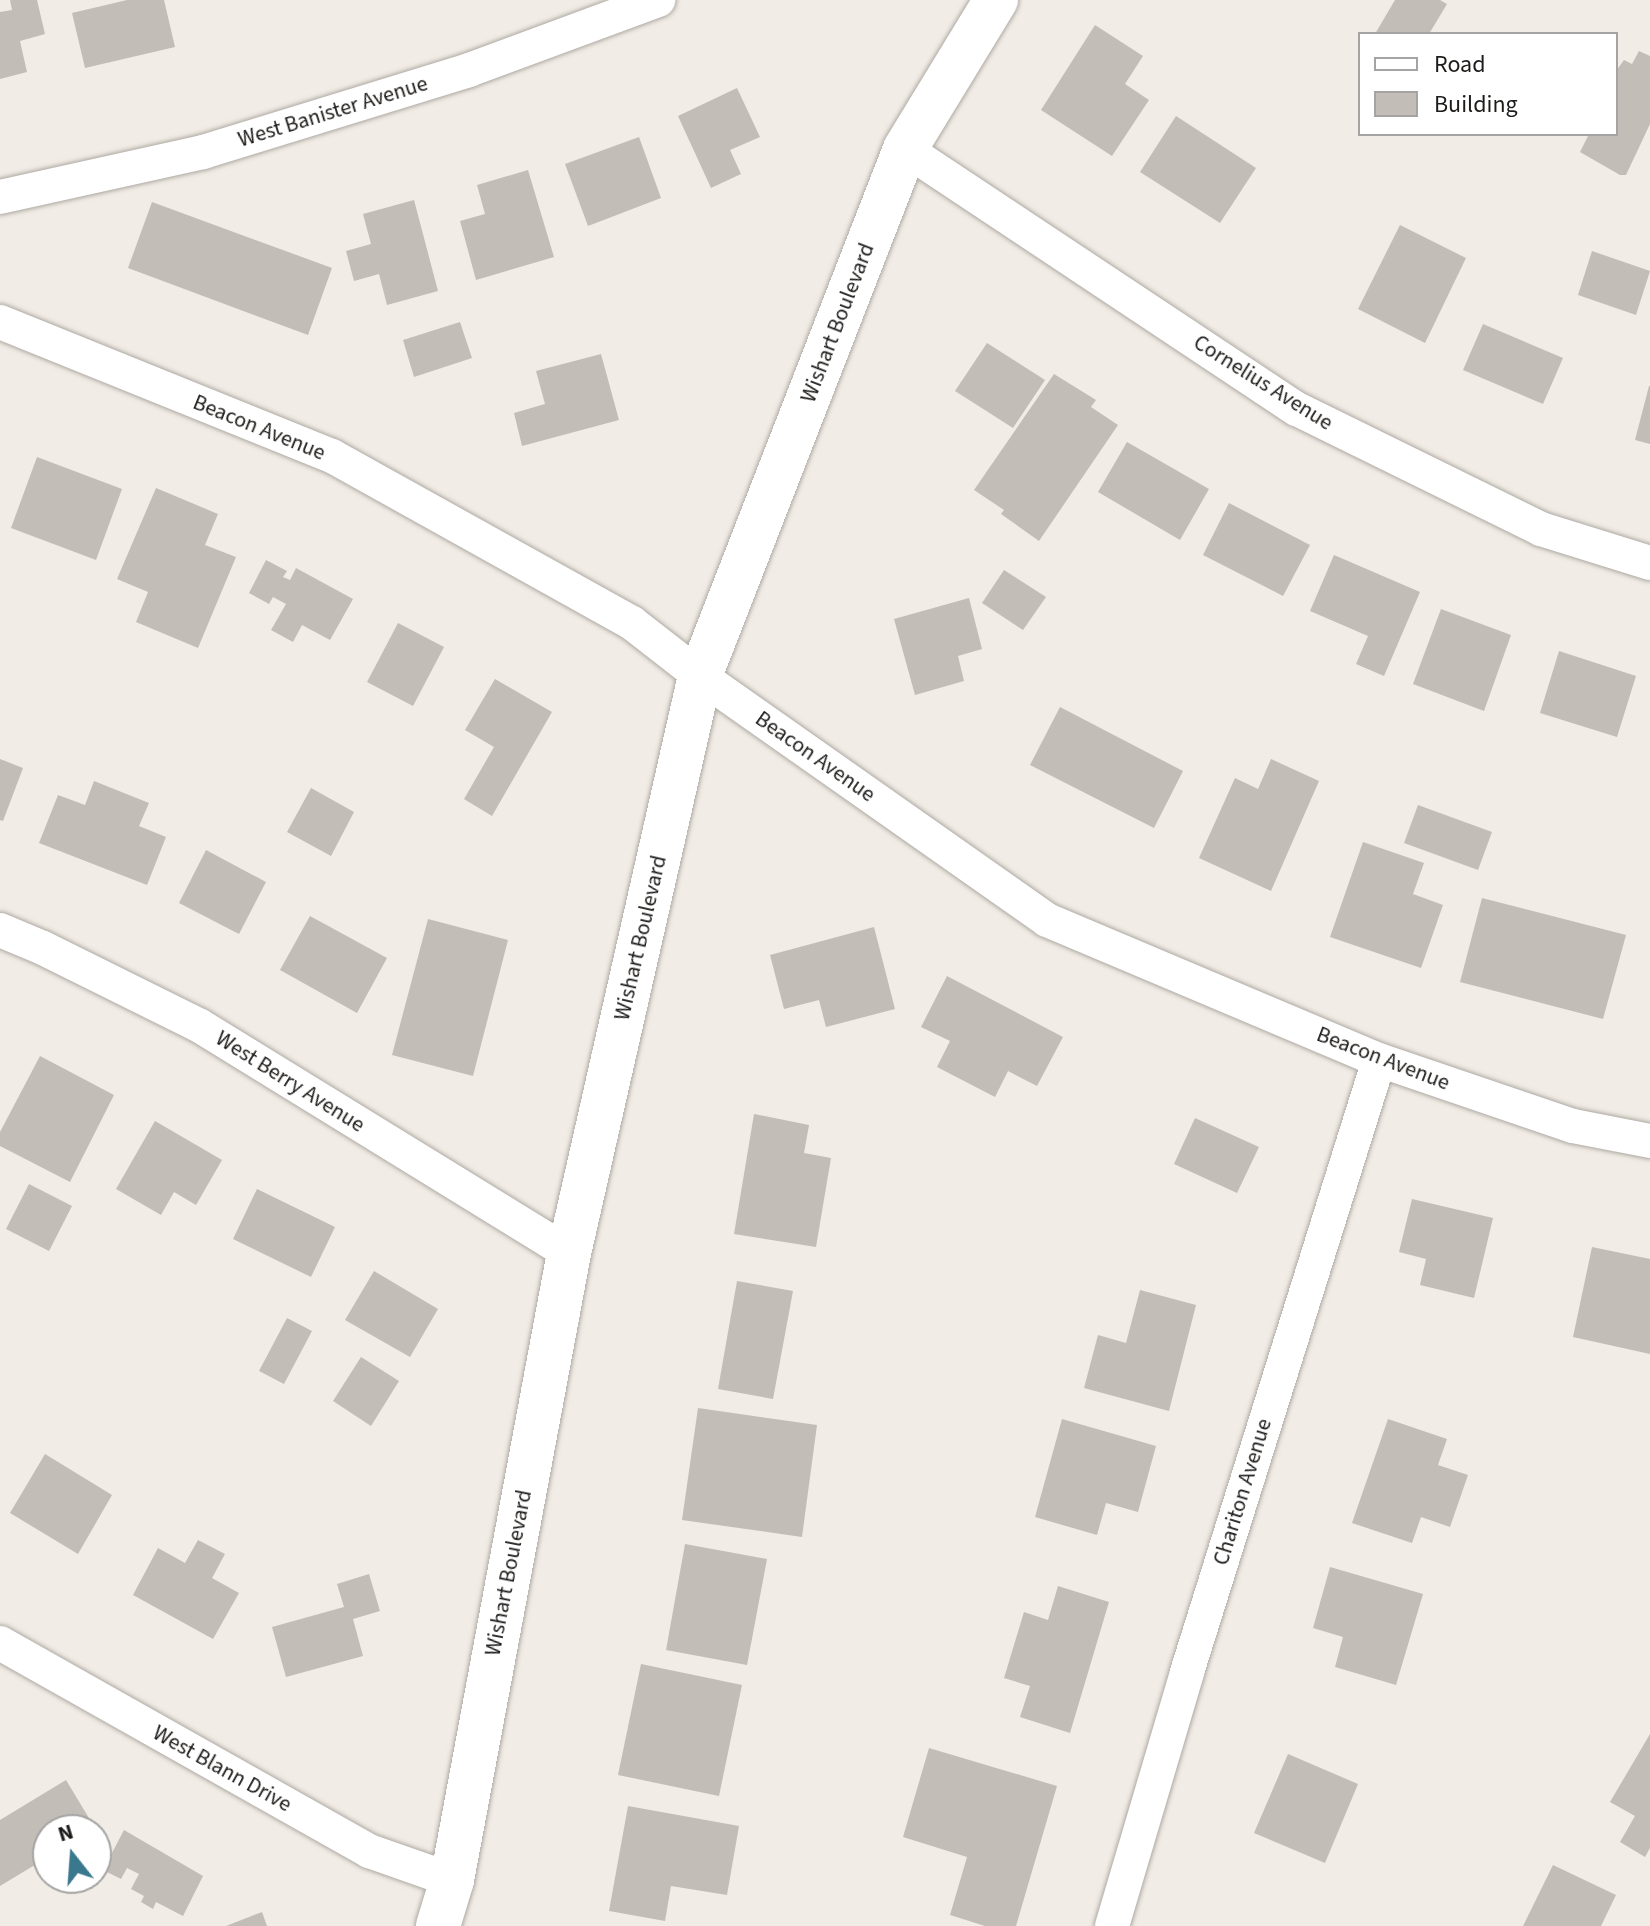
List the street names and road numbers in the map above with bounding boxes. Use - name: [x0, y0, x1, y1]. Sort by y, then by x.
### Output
- street label: West Banister Avenue: [235, 71, 431, 153]
- street label: Wishart Boulevard: [795, 240, 881, 406]
- street label: Cornelius Avenue: [1188, 330, 1338, 436]
- street label: Beacon Avenue: [189, 389, 329, 467]
- street label: Beacon Avenue: [750, 706, 880, 808]
- street label: Wishart Boulevard: [609, 853, 673, 1023]
- street label: Beacon Avenue: [1313, 1022, 1453, 1096]
- street label: West Berry Avenue: [211, 1026, 369, 1138]
- street label: Chariton Avenue: [1208, 1415, 1278, 1569]
- street label: Wishart Boulevard: [480, 1488, 538, 1658]
- street label: West Blann Drive: [148, 1720, 296, 1818]

